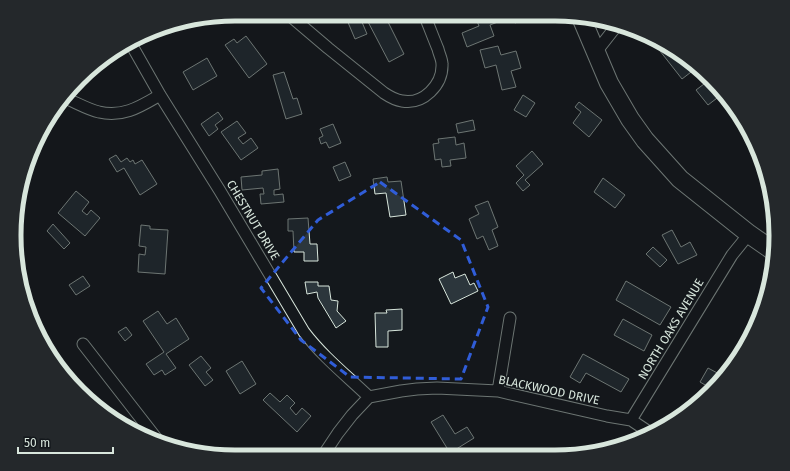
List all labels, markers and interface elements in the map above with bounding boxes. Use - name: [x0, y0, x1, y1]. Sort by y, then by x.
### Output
- street label: CHESTNUT DRIVE: [224, 177, 282, 263]
- street label: NORTH OAKS AVENUE: [635, 276, 707, 382]
- street label: BLACKWOOD DRIVE: [497, 372, 601, 408]
- scale bar: [18, 429, 113, 455]
- text: 50 m: [24, 436, 50, 450]

